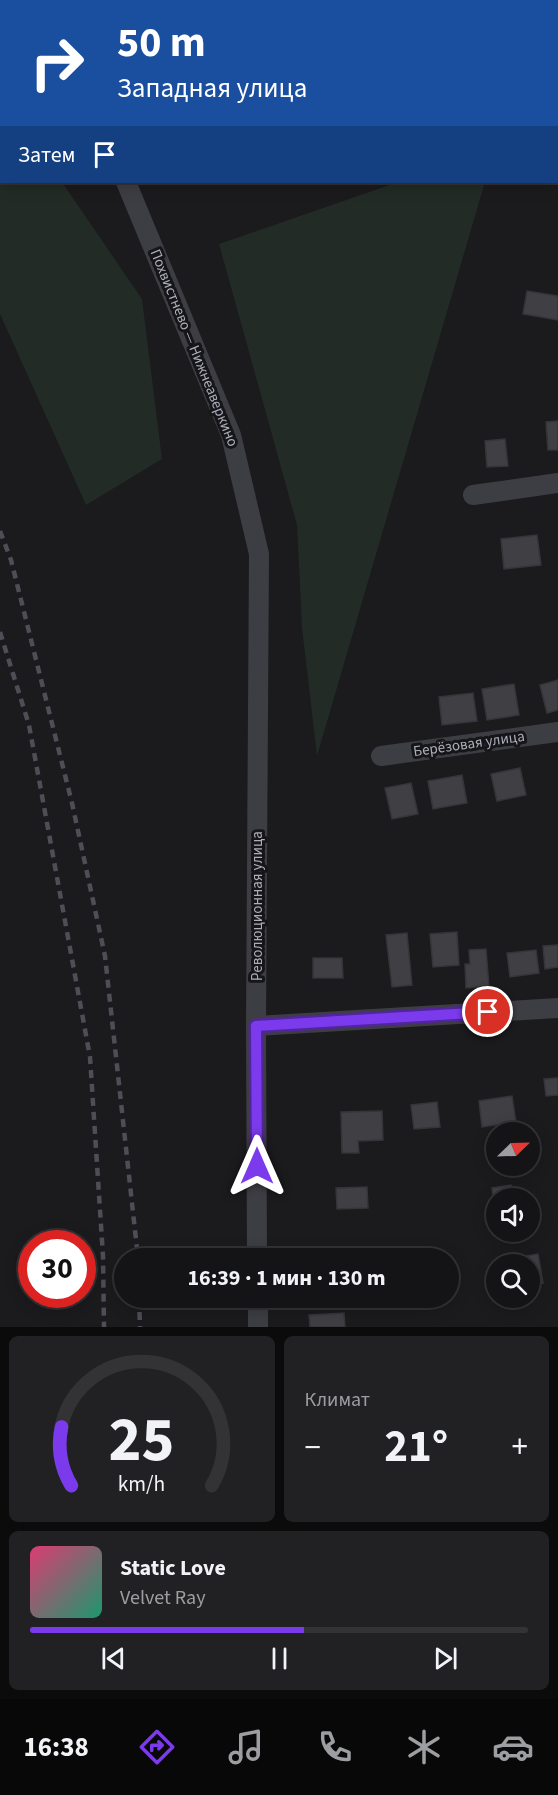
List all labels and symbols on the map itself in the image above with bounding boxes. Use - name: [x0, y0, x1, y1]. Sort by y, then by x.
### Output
- street label: Похвистнево — Нижнеаверкино: [145, 246, 243, 450]
- street label: Берёзовая улица: [412, 726, 526, 762]
- street label: Революционная улица: [247, 831, 268, 981]
- pin: [462, 986, 513, 1037]
- north arrow: [486, 1122, 540, 1176]
- position arrow: [225, 1134, 289, 1198]
- speed limit sign: 30: [18, 1230, 96, 1308]

